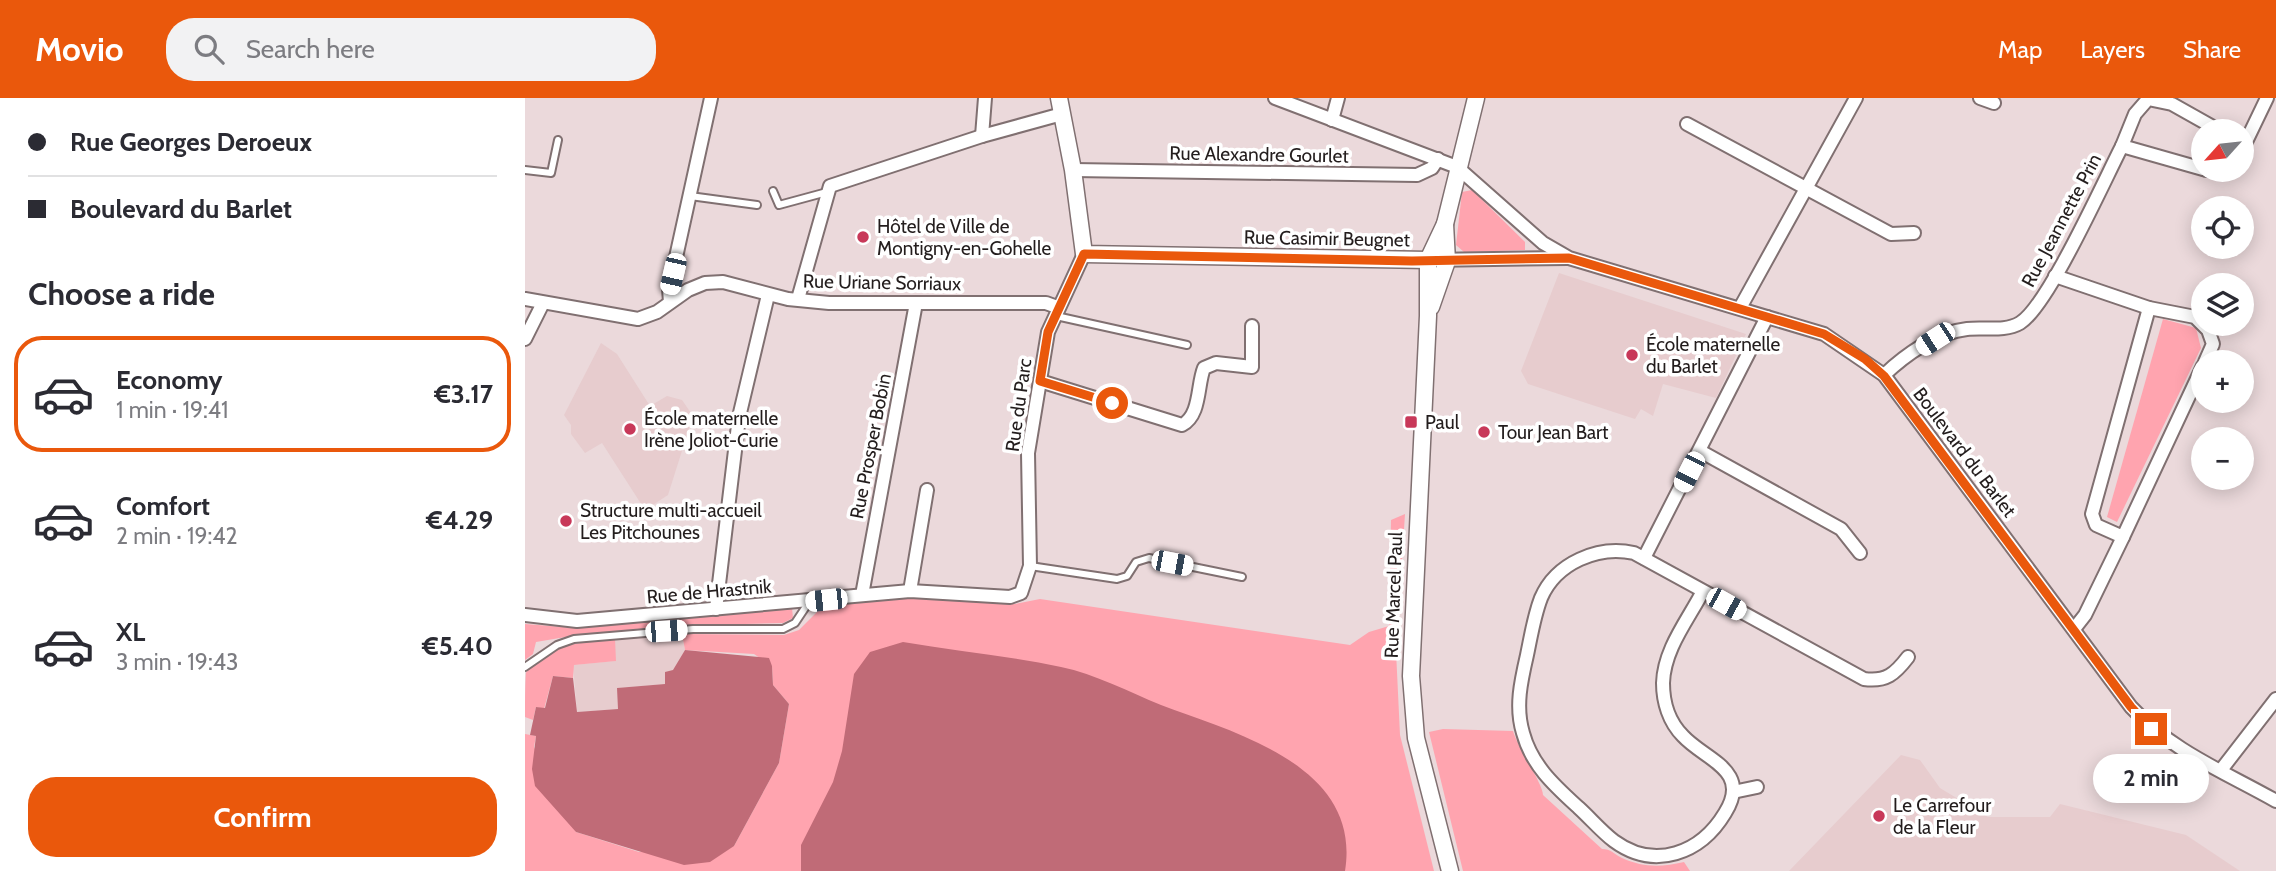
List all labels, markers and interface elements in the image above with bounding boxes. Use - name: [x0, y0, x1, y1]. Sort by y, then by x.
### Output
- search box: [166, 18, 656, 81]
- text: Movio: [35, 29, 124, 69]
- icon: search: [190, 30, 228, 68]
- text: Search here: [246, 33, 375, 65]
- text: Map: [1998, 35, 2042, 64]
- text: Layers: [2080, 35, 2145, 64]
- text: Share: [2183, 35, 2241, 64]
- north arrow: [2191, 119, 2254, 182]
- map controls: [2191, 119, 2254, 490]
- text: Rue Georges Deroeux: [70, 126, 312, 158]
- street label: Rue Alexandre Gourlet: [1169, 141, 1349, 168]
- street label: Rue Jeannette Prin: [2017, 150, 2106, 291]
- text: Boulevard du Barlet: [70, 193, 292, 225]
- button: locate: [2191, 196, 2254, 259]
- place label: Hôtel de Ville de Montigny-en-Gohelle: [877, 215, 1051, 260]
- street label: Rue Casimir Beugnet: [1244, 226, 1411, 251]
- marker: Hôtel de Ville de Montigny-en-Gohelle: [855, 229, 871, 245]
- car: [659, 251, 688, 297]
- street label: Rue Uriane Sorriaux: [803, 270, 961, 295]
- button: layers: [2191, 273, 2254, 336]
- text: Choose a ride: [28, 274, 215, 313]
- car: [1912, 319, 1959, 359]
- place label: École maternelle du Barlet: [1646, 332, 1780, 378]
- marker: École maternelle du Barlet: [1624, 347, 1640, 363]
- button: +: [2191, 350, 2254, 413]
- street label: Rue du Parc: [1001, 357, 1036, 453]
- icon: car: [32, 363, 95, 426]
- text: Economy: [116, 364, 222, 396]
- street label: Rue Prosper Bobin: [845, 371, 896, 521]
- text: €3.17: [434, 378, 493, 410]
- street label: Boulevard du Barlet: [1908, 383, 2021, 522]
- route start: [1096, 387, 1128, 419]
- text: 1 min · 19:41: [116, 396, 229, 424]
- place label: École maternelle Irène Joliot-Curie: [644, 406, 779, 452]
- place label: Paul: [1425, 411, 1460, 434]
- marker: Paul: [1403, 414, 1419, 430]
- marker: École maternelle Irène Joliot-Curie: [622, 421, 638, 437]
- place label: Tour Jean Bart: [1498, 421, 1609, 444]
- marker: Tour Jean Bart: [1476, 424, 1492, 440]
- button: −: [2191, 427, 2254, 490]
- car: [1671, 449, 1708, 495]
- icon: car: [32, 489, 95, 552]
- text: Comfort: [116, 490, 210, 522]
- place label: Structure multi-accueil Les Pitchounes: [580, 499, 762, 544]
- text: €4.29: [426, 504, 493, 536]
- marker: Structure multi-accueil Les Pitchounes: [558, 513, 574, 529]
- text: 2 min · 19:42: [116, 522, 238, 550]
- street label: Rue Marcel Paul: [1380, 531, 1407, 659]
- car: [1150, 549, 1195, 577]
- street label: Rue de Hrastnik: [646, 575, 773, 608]
- car: [1703, 585, 1750, 623]
- car: [805, 587, 848, 613]
- icon: car: [32, 615, 95, 678]
- text: XL: [116, 616, 145, 648]
- car: [645, 619, 688, 643]
- text: €5.40: [422, 630, 493, 662]
- text: 3 min · 19:43: [116, 648, 238, 676]
- route end: [2135, 713, 2167, 745]
- callout: 2 min: [2093, 754, 2209, 802]
- text: 2 min: [2123, 764, 2179, 792]
- button: Confirm: [28, 777, 497, 857]
- place label: Le Carrefour de la Fleur: [1893, 794, 1991, 839]
- marker: Le Carrefour de la Fleur: [1871, 808, 1887, 824]

